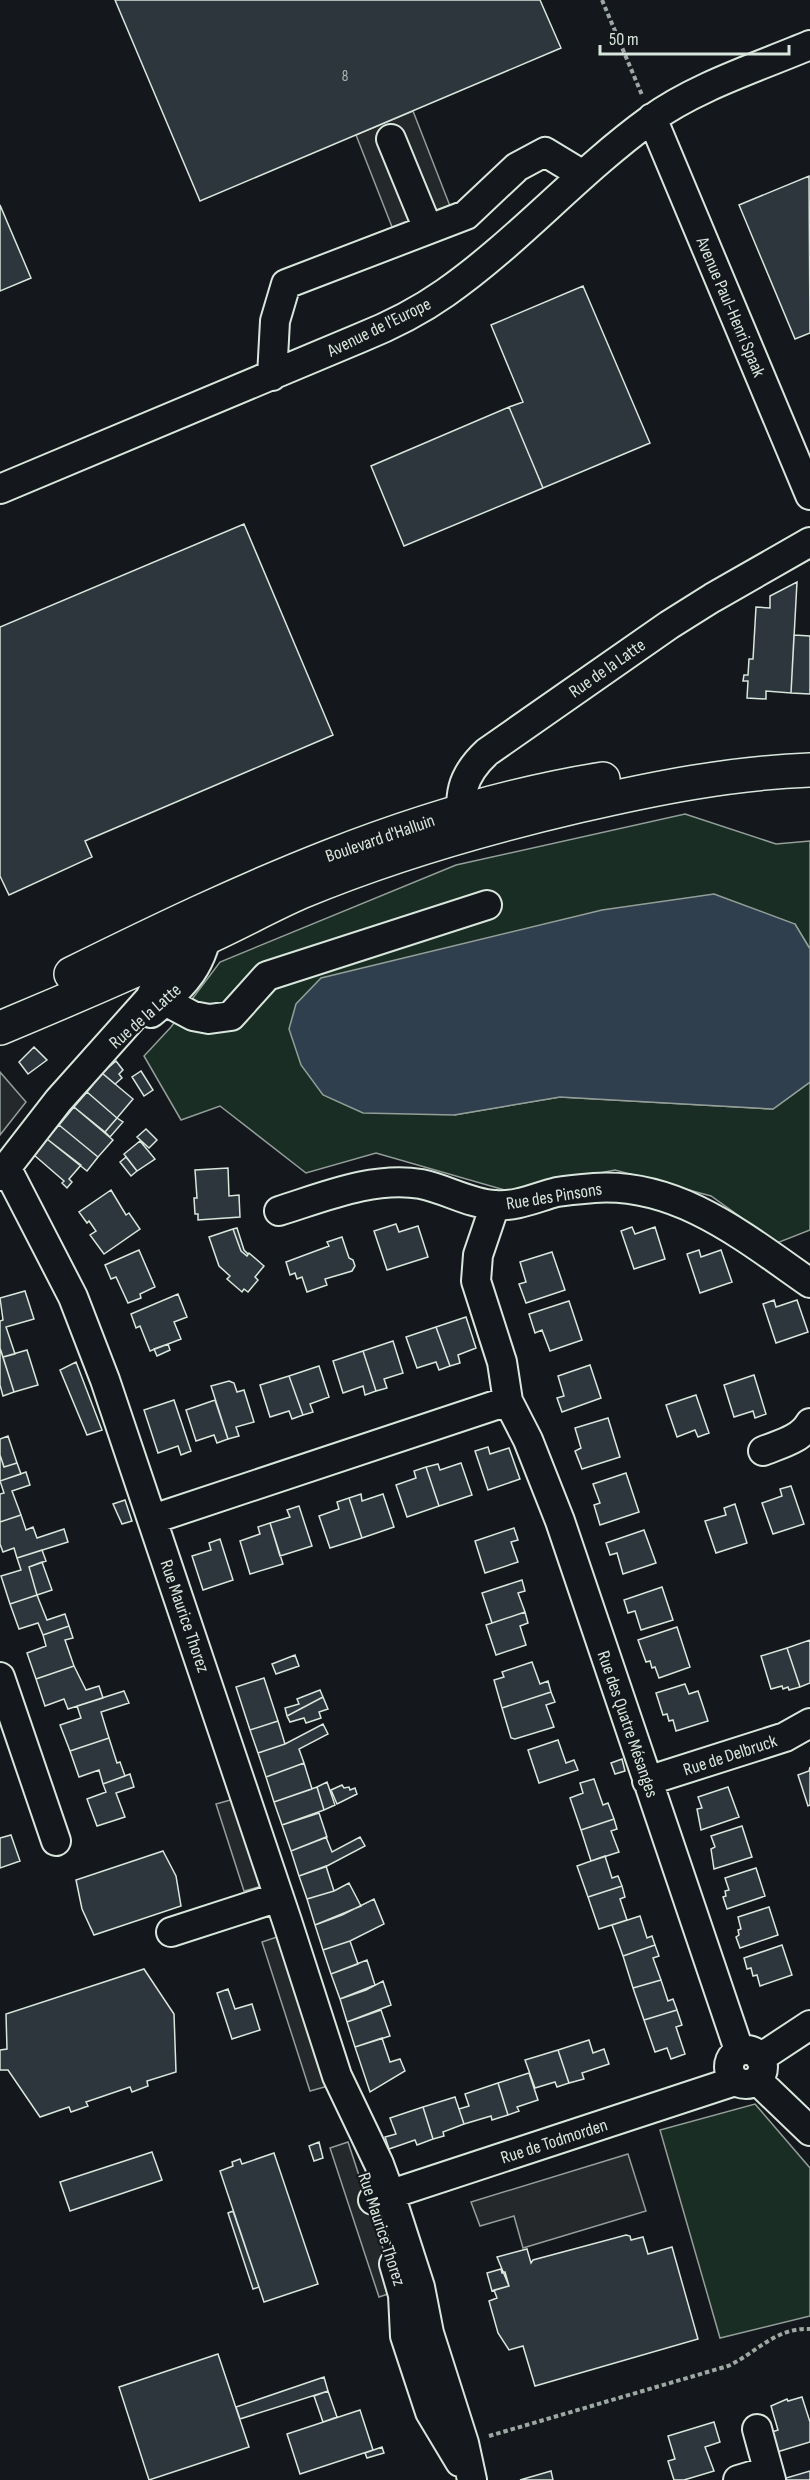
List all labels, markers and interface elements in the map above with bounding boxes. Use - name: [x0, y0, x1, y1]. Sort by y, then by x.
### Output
- scale bar: [600, 18, 789, 56]
- text: 50 m: [609, 29, 639, 50]
- house number: 8: [342, 67, 348, 86]
- street label: Avenue Paul-Henri Spaak: [691, 233, 770, 380]
- street label: Avenue de l'Europe: [323, 293, 434, 362]
- street label: Rue de la Latte: [565, 634, 649, 702]
- street label: Boulevard d'Halluin: [323, 810, 437, 867]
- street label: Rue de la Latte: [105, 979, 186, 1053]
- street label: Rue des Pinsons: [505, 1179, 604, 1214]
- street label: Rue Maurice Thorez: [155, 1557, 214, 1676]
- street label: Rue des Quatre Mésanges: [593, 1648, 662, 1800]
- street label: Rue de Delbruck: [681, 1730, 780, 1780]
- street label: Rue de Todmorden: [498, 2114, 610, 2169]
- street label: Rue Maurice Thorez: [353, 2170, 410, 2289]

